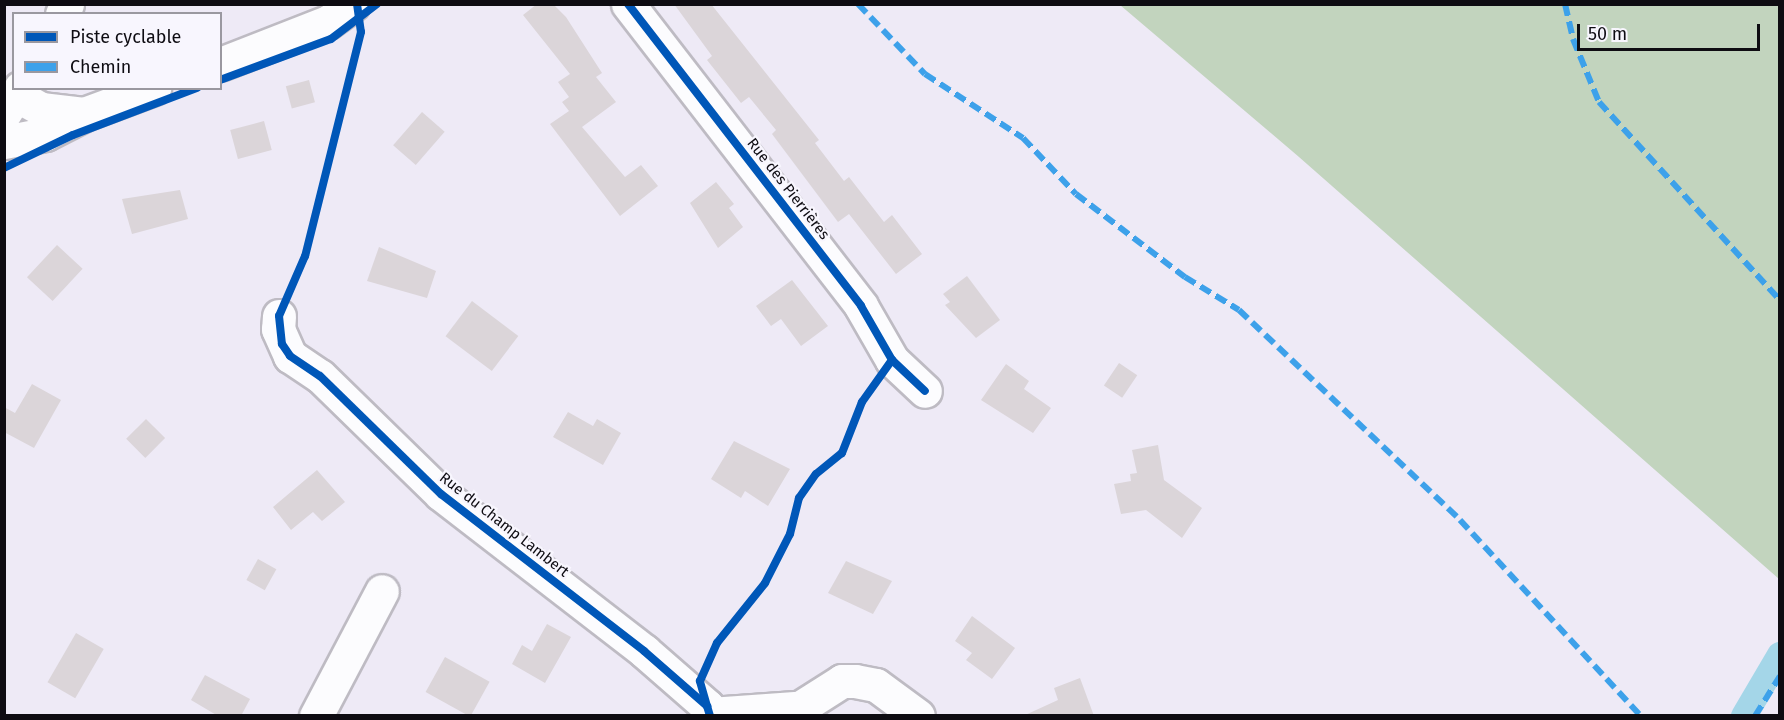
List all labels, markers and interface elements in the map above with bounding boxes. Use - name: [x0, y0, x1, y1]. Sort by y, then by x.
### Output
- legend: [12, 12, 222, 90]
- scale bar: [1580, 12, 1763, 50]
- text: 50 m: [1588, 23, 1627, 45]
- text: Piste cyclable: [70, 26, 181, 48]
- text: Chemin: [70, 56, 131, 78]
- street label: Rue des Pierrières: [743, 135, 833, 243]
- street label: Rue du Champ Lambert: [436, 469, 572, 581]

